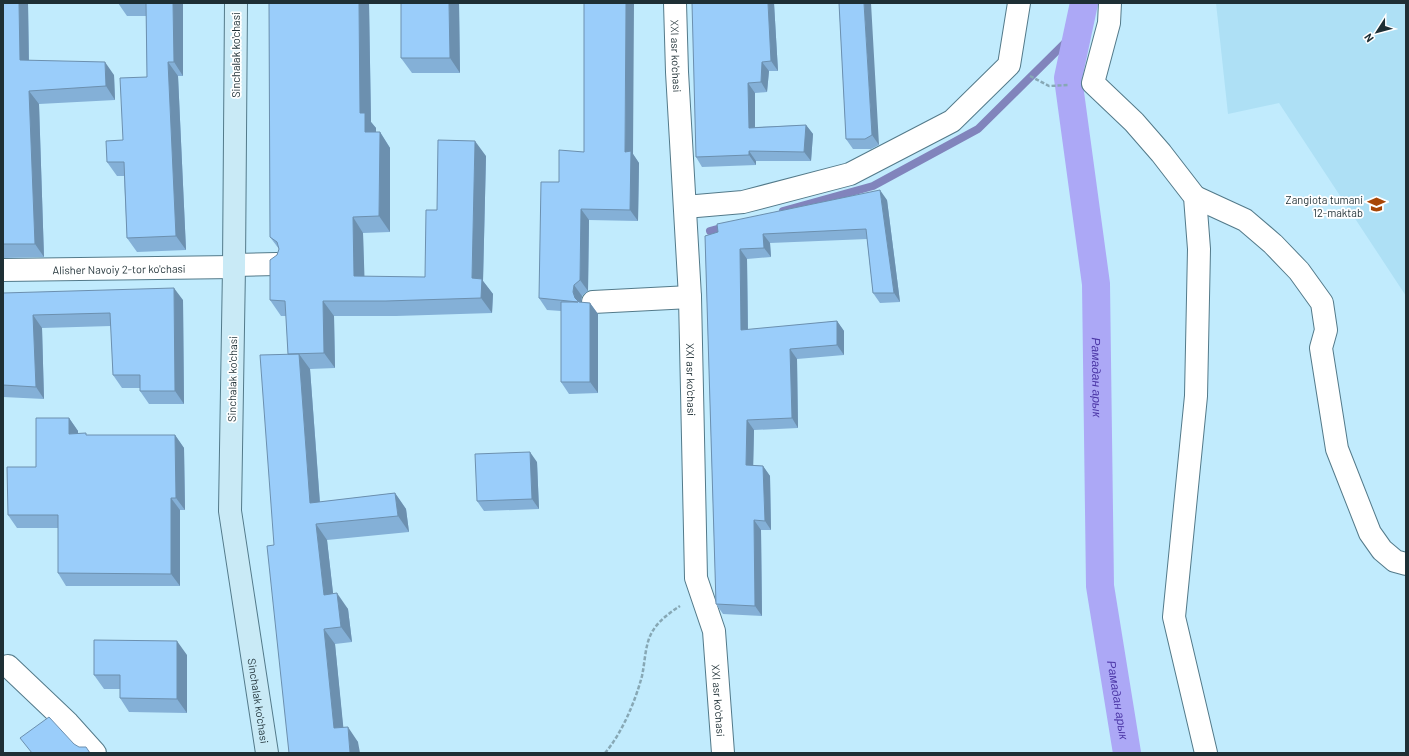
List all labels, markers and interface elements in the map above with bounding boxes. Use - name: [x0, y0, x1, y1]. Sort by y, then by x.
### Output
- street label: Sinchalak ko'chasi: [229, 12, 242, 98]
- north arrow: [1357, 12, 1397, 52]
- street label: XXI asr ko'chasi: [669, 19, 685, 93]
- text: N: [1361, 31, 1376, 45]
- place label: Zangiota tumani 12-maktab: [1286, 193, 1363, 219]
- school or university icon: Zangiota tumani 12-maktab: [1366, 195, 1386, 215]
- street label: Alisher Navoiy 2-tor ko'chasi: [52, 261, 186, 276]
- street label: Sinchalak ko'chasi: [225, 336, 239, 422]
- water label: Рамадан арык: [1089, 337, 1105, 419]
- street label: XXI asr ko'chasi: [684, 343, 699, 416]
- street label: Sinchalak ko'chasi: [246, 657, 272, 744]
- water label: Рамадан арык: [1105, 659, 1132, 742]
- street label: XXI asr ko'chasi: [710, 664, 728, 737]

